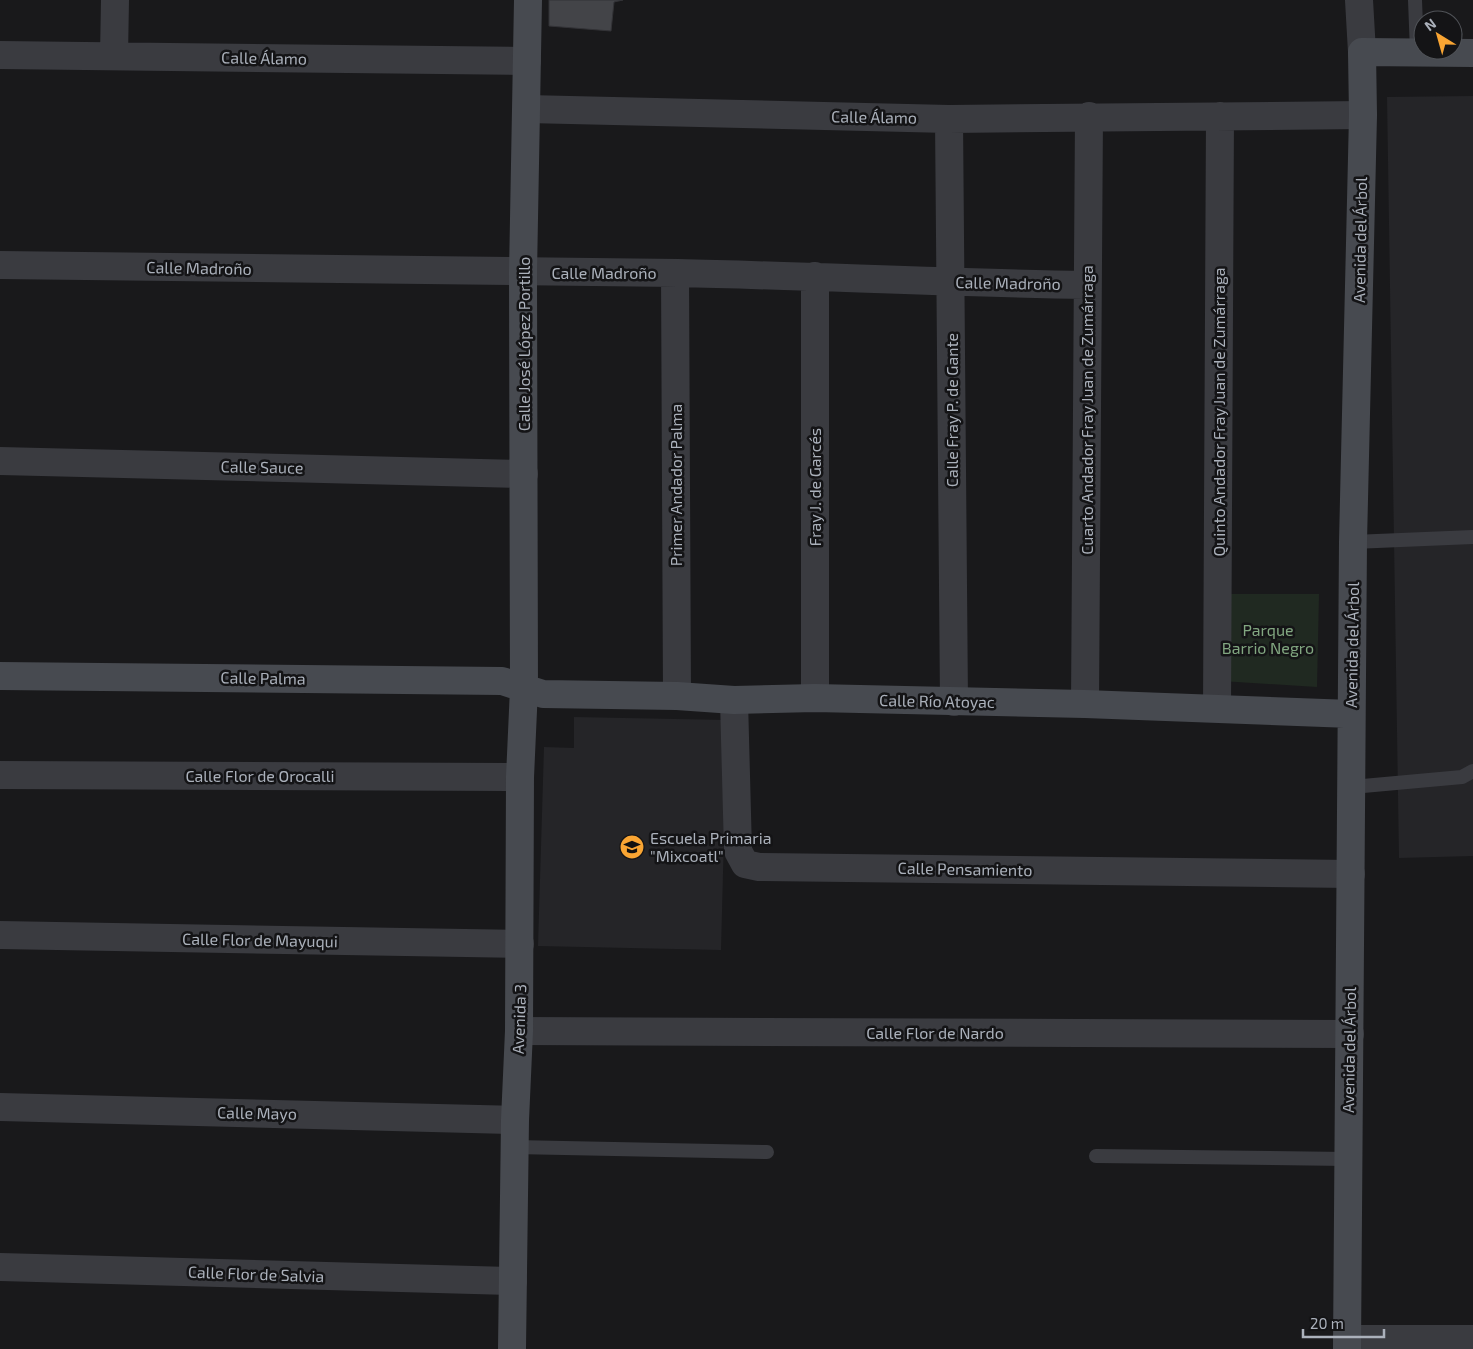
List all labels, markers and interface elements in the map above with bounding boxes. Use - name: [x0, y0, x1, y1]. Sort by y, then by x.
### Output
- north arrow: [1413, 10, 1463, 60]
- text: N: [1421, 14, 1439, 34]
- street label: Calle Álamo: [221, 47, 307, 68]
- street label: Calle Álamo: [831, 106, 917, 127]
- street label: Avenida del Árbol: [1349, 177, 1370, 303]
- street label: Calle Madroño: [146, 257, 252, 278]
- street label: Calle José López Portillo: [514, 257, 533, 431]
- street label: Calle Madroño: [551, 263, 657, 282]
- street label: Cuarto Andador Fray Juan de Zumárraga: [1077, 265, 1096, 555]
- street label: Quinto Andador Fray Juan de Zumárraga: [1209, 267, 1229, 557]
- street label: Calle Madroño: [955, 272, 1061, 293]
- street label: Calle Fray P. de Gante: [942, 333, 961, 487]
- street label: Primer Andador Palma: [666, 404, 685, 566]
- street label: Fray J. de Garcés: [805, 428, 824, 546]
- street label: Calle Sauce: [220, 456, 304, 477]
- street label: Avenida del Árbol: [1341, 582, 1362, 708]
- park label: Parque Barrio Negro: [1222, 620, 1314, 657]
- street label: Calle Palma: [220, 667, 306, 688]
- street label: Calle Río Atoyac: [879, 690, 995, 711]
- street label: Calle Flor de Orocalli: [185, 766, 335, 785]
- place label: Escuela Primaria "Mixcoatl": [650, 828, 772, 865]
- school or university icon: Escuela Primaria "Mixcoatl": [619, 834, 645, 860]
- street label: Calle Pensamiento: [897, 858, 1033, 879]
- street label: Calle Flor de Mayuqui: [182, 929, 338, 950]
- street label: Avenida 3: [508, 984, 529, 1054]
- street label: Avenida del Árbol: [1338, 987, 1359, 1113]
- street label: Calle Flor de Nardo: [866, 1023, 1004, 1042]
- street label: Calle Mayo: [217, 1102, 297, 1123]
- street label: Calle Flor de Salvia: [188, 1262, 325, 1285]
- scale bar: [1303, 1306, 1384, 1338]
- text: 20 m: [1310, 1314, 1344, 1332]

